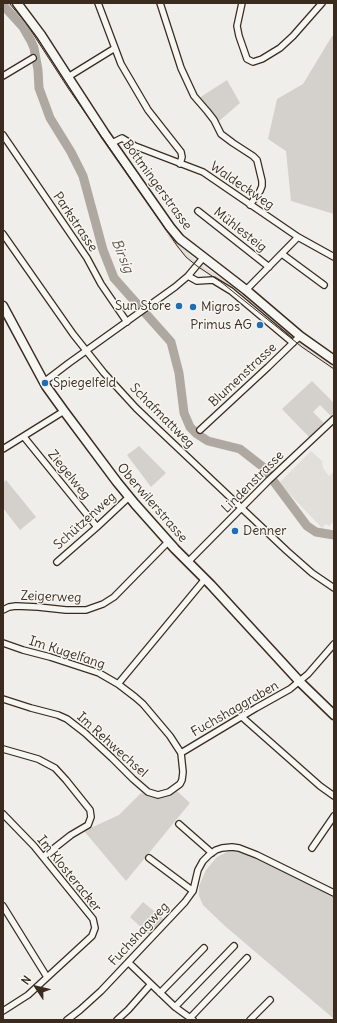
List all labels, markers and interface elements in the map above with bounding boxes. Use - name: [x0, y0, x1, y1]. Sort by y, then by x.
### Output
- street label: Bottmingerstrasse: [119, 137, 195, 233]
- street label: Waldeckweg: [207, 159, 277, 213]
- street label: Parkstrasse: [49, 189, 101, 255]
- street label: Mühlesteig: [210, 205, 270, 255]
- water label: Birsig: [107, 236, 137, 276]
- place label: Sun Store: [115, 298, 171, 314]
- place label: Migros: [201, 299, 240, 315]
- marker: Sun Store: [174, 301, 184, 311]
- marker: Migros: [188, 302, 198, 312]
- place label: Primus AG: [190, 317, 252, 333]
- marker: Primus AG: [255, 320, 265, 330]
- street label: Blumenstrasse: [206, 340, 280, 410]
- place label: Spiegelfeld: [53, 375, 116, 391]
- marker: Spiegelfeld: [40, 378, 50, 388]
- street label: Schafmattweg: [126, 380, 198, 452]
- street label: Ziegelweg: [44, 447, 94, 503]
- street label: Lindenstrasse: [219, 448, 287, 516]
- street label: Oberwilerstrasse: [113, 460, 191, 546]
- street label: Schützenweg: [51, 489, 119, 553]
- place label: Denner: [243, 523, 287, 539]
- marker: Denner: [230, 526, 240, 536]
- street label: Zeigerweg: [20, 588, 82, 606]
- street label: Im Kugelfang: [27, 633, 107, 673]
- street label: Fuchshaggraben: [189, 678, 281, 740]
- street label: Im Rehwechsel: [73, 709, 151, 781]
- street label: Im Klosteracker: [34, 833, 104, 915]
- street label: Fuchshagweg: [106, 899, 172, 969]
- north arrow: [16, 967, 56, 1007]
- text: N: [18, 973, 34, 987]

